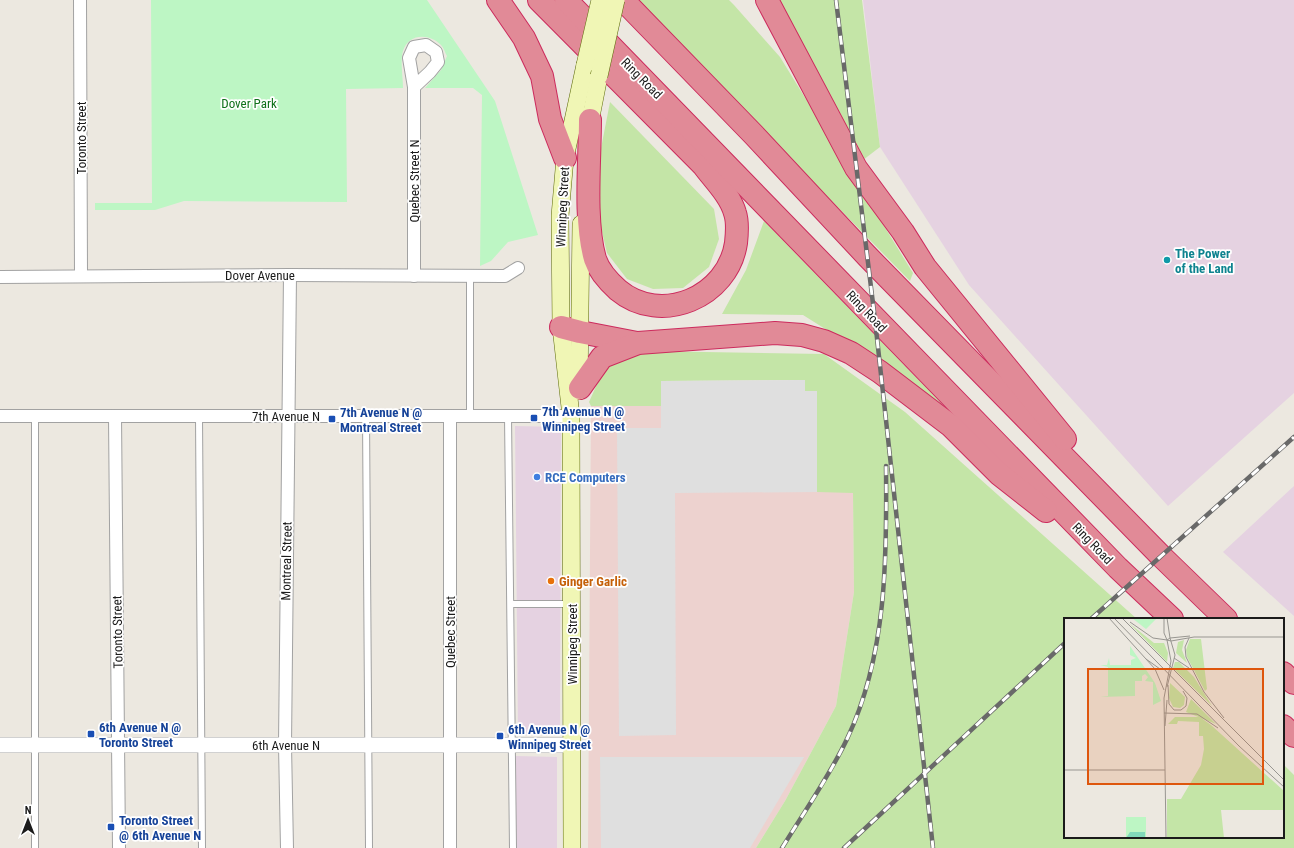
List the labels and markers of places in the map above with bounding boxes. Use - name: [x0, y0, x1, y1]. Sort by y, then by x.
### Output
- place label: The Power of the Land: [1175, 246, 1234, 276]
- marker: The Power of the Land: [1162, 255, 1172, 265]
- place label: 7th Avenue N @ Winnipeg Street: [542, 404, 625, 434]
- place label: 7th Avenue N @ Montreal Street: [340, 405, 422, 435]
- marker: 7th Avenue N @ Winnipeg Street: [529, 413, 539, 423]
- marker: 7th Avenue N @ Montreal Street: [327, 414, 337, 424]
- place label: RCE Computers: [545, 470, 626, 485]
- marker: RCE Computers: [532, 472, 542, 482]
- place label: Ginger Garlic: [559, 574, 627, 589]
- marker: Ginger Garlic: [546, 576, 556, 586]
- place label: 6th Avenue N @ Toronto Street: [99, 720, 181, 750]
- place label: 6th Avenue N @ Winnipeg Street: [508, 722, 591, 752]
- marker: 6th Avenue N @ Toronto Street: [86, 729, 96, 739]
- marker: 6th Avenue N @ Winnipeg Street: [495, 731, 505, 741]
- place label: Toronto Street @ 6th Avenue N: [119, 813, 201, 843]
- marker: Toronto Street @ 6th Avenue N: [106, 822, 116, 832]

